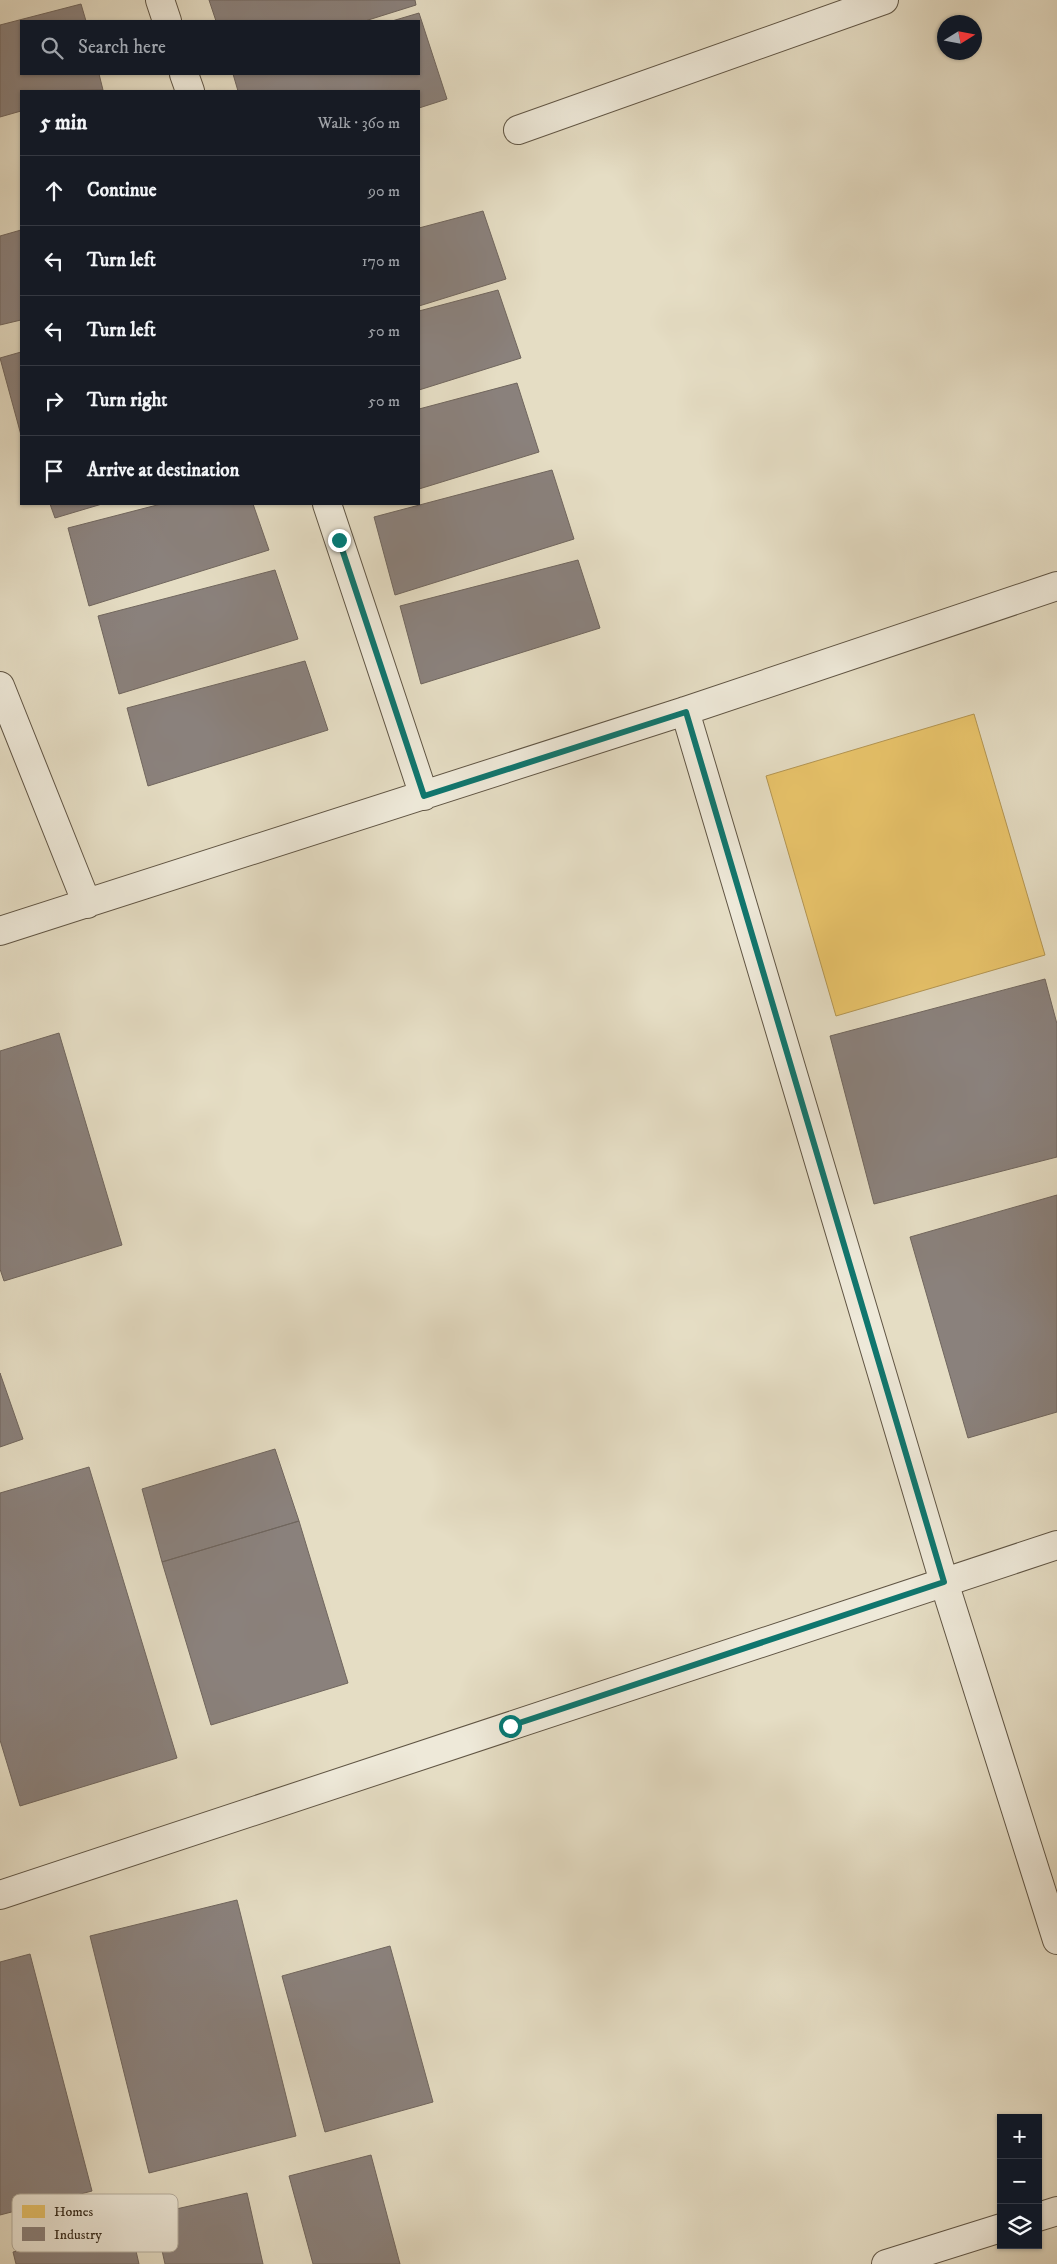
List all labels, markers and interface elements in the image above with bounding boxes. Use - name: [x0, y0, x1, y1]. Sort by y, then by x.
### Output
- north arrow: [937, 15, 982, 60]
- search box: [20, 20, 420, 75]
- icon: search: [38, 34, 66, 62]
- text: Search here: [78, 36, 166, 59]
- text: 5 min: [40, 110, 87, 136]
- text: Walk · 360 m: [318, 113, 400, 133]
- icon: ahead: [40, 177, 68, 205]
- text: Continue: [87, 179, 157, 202]
- text: 90 m: [368, 181, 400, 201]
- icon: left: [40, 247, 68, 275]
- text: Turn left: [87, 249, 156, 272]
- text: 170 m: [362, 251, 400, 271]
- icon: left: [40, 317, 68, 345]
- text: Turn left: [87, 319, 156, 342]
- text: 50 m: [368, 321, 400, 341]
- icon: right: [40, 387, 68, 415]
- text: Turn right: [87, 389, 167, 412]
- text: 50 m: [368, 391, 400, 411]
- icon: arrive: [40, 457, 68, 485]
- text: Arrive at destination: [87, 459, 239, 482]
- route end: [328, 529, 351, 552]
- route start: [499, 1715, 522, 1738]
- map controls: [997, 2114, 1042, 2249]
- button: +: [997, 2114, 1042, 2159]
- button: −: [997, 2159, 1042, 2204]
- legend: [12, 2194, 178, 2252]
- text: Homes: [54, 2203, 94, 2221]
- button: layers: [997, 2204, 1042, 2249]
- text: Industry: [54, 2226, 102, 2244]

